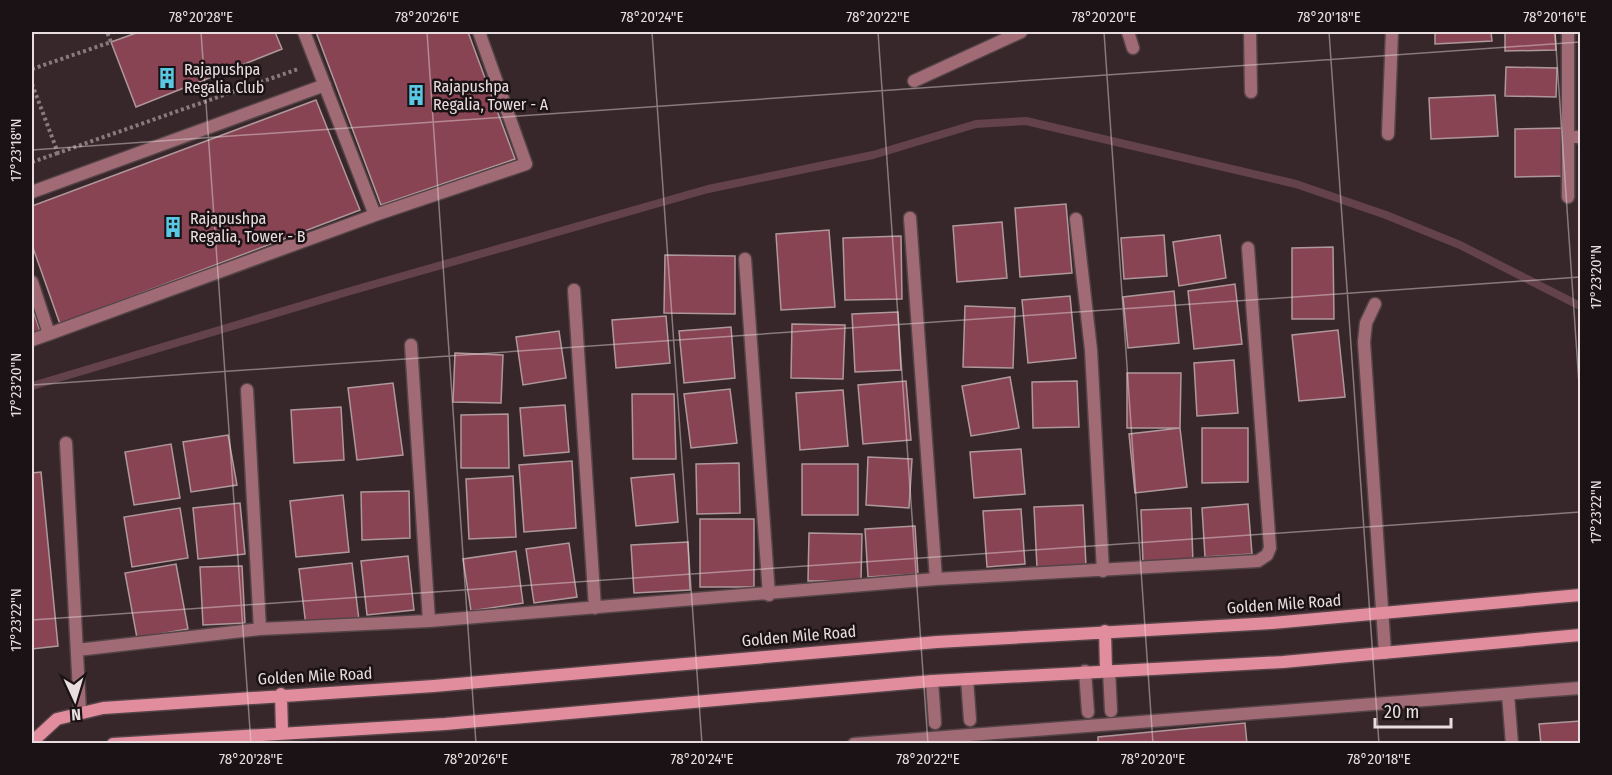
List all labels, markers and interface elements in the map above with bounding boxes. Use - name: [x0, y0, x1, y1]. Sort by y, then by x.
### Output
- text: 78°20'28"E: [169, 8, 233, 26]
- text: 78°20'26"E: [395, 8, 459, 26]
- text: 78°20'24"E: [620, 8, 684, 26]
- text: 78°20'22"E: [846, 8, 910, 26]
- text: 78°20'20"E: [1072, 8, 1136, 26]
- text: 78°20'18"E: [1297, 8, 1361, 26]
- text: 78°20'16"E: [1523, 8, 1587, 26]
- place label: Rajapushpa Regalia Club: [184, 60, 264, 97]
- building icon: Rajapushpa Regalia Club: [155, 66, 179, 90]
- place label: Rajapushpa Regalia, Tower - A: [433, 77, 549, 114]
- building icon: Rajapushpa Regalia, Tower - A: [404, 83, 428, 107]
- text: 17°23'18"N: [7, 118, 25, 182]
- place label: Rajapushpa Regalia, Tower - B: [190, 209, 306, 246]
- building icon: Rajapushpa Regalia, Tower - B: [161, 215, 185, 239]
- text: 17°23'20"N: [1587, 245, 1605, 309]
- text: 17°23'20"N: [7, 353, 25, 417]
- text: 17°23'22"N: [1587, 480, 1605, 544]
- text: 17°23'22"N: [7, 588, 25, 652]
- street label: Golden Mile Road: [1226, 591, 1342, 617]
- street label: Golden Mile Road: [741, 622, 857, 650]
- street label: Golden Mile Road: [257, 664, 373, 688]
- north arrow: [45, 670, 105, 730]
- scale bar: [1375, 691, 1452, 729]
- text: 20 m: [1384, 701, 1419, 723]
- text: N: [71, 705, 81, 724]
- text: 78°20'28"E: [219, 750, 283, 768]
- text: 78°20'26"E: [444, 750, 508, 768]
- text: 78°20'24"E: [670, 750, 734, 768]
- text: 78°20'22"E: [896, 750, 960, 768]
- text: 78°20'20"E: [1121, 750, 1185, 768]
- text: 78°20'18"E: [1347, 750, 1411, 768]

